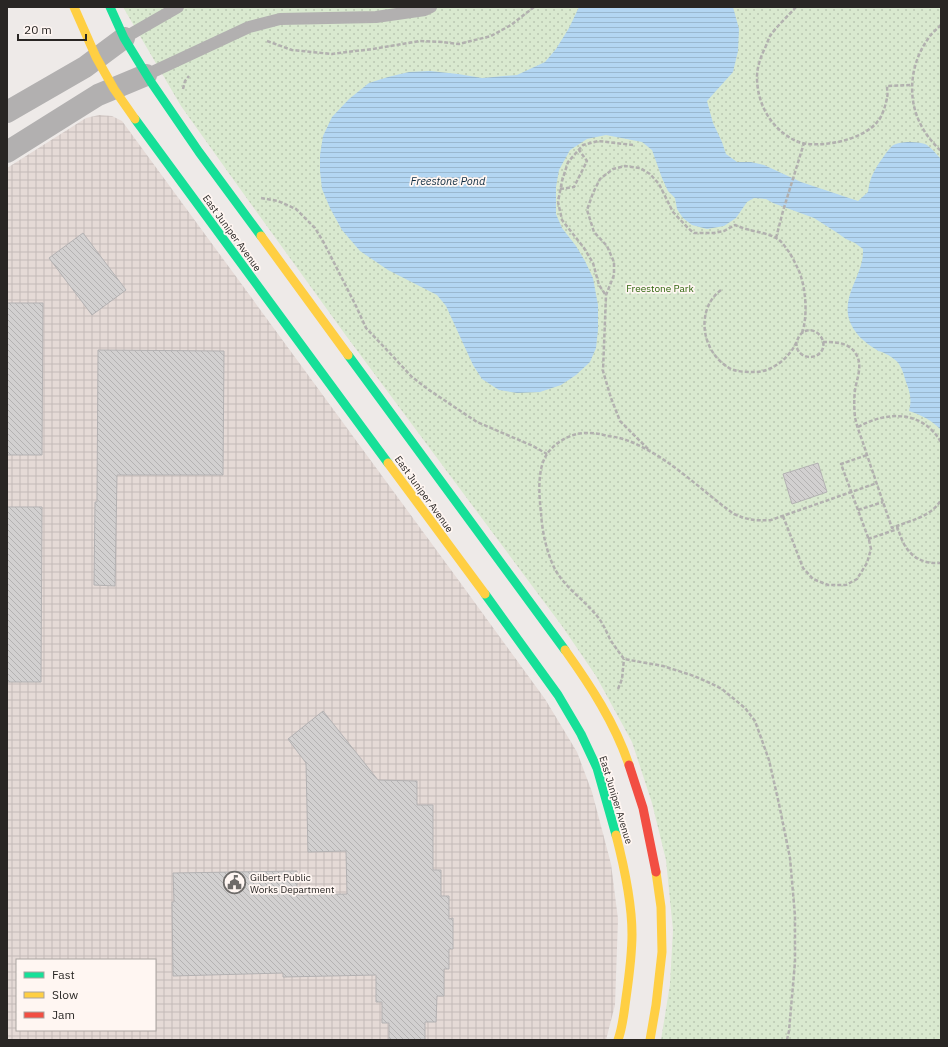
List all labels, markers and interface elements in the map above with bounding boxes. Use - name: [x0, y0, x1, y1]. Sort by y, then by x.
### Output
- scale bar: [18, 16, 86, 42]
- text: 20 m: [24, 22, 52, 37]
- water label: Freestone Pond: [411, 174, 486, 188]
- street label: East Juniper Avenue: [200, 192, 264, 274]
- park label: Freestone Park: [626, 282, 695, 295]
- street label: East Juniper Avenue: [392, 453, 456, 535]
- street label: East Juniper Avenue: [596, 754, 636, 846]
- public building icon: Gilbert Public Works Department: [222, 870, 248, 896]
- place label: Gilbert Public Works Department: [250, 871, 335, 896]
- legend: [16, 959, 156, 1031]
- text: Fast: [52, 967, 75, 982]
- text: Slow: [52, 987, 78, 1002]
- text: Jam: [52, 1007, 75, 1022]

